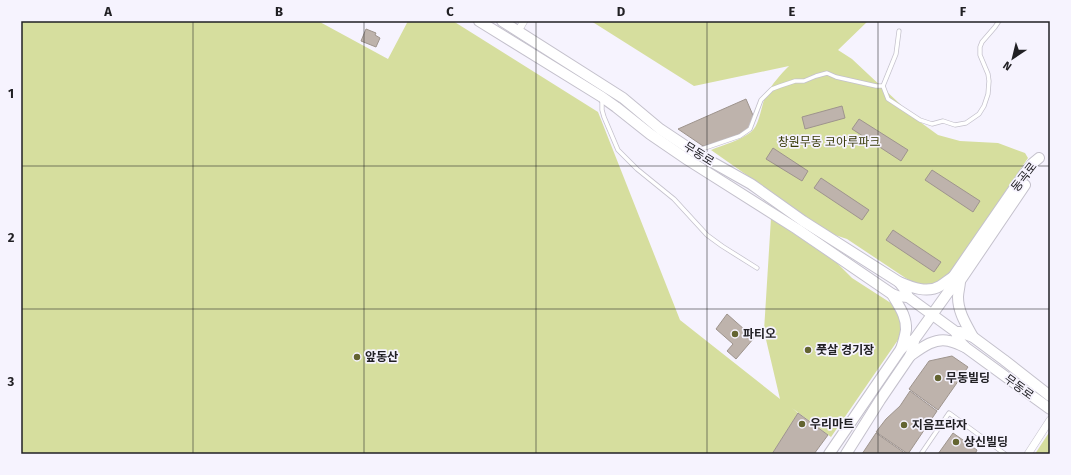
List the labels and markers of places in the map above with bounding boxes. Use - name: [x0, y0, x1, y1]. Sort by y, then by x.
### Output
- place label: 파티오: [743, 327, 776, 341]
- marker: 파티오: [730, 329, 740, 339]
- place label: 풋살 경기장: [816, 343, 874, 357]
- marker: 풋살 경기장: [803, 345, 813, 355]
- place label: 앞동산: [365, 350, 398, 364]
- marker: 앞동산: [352, 352, 362, 362]
- place label: 무동빌딩: [946, 371, 990, 385]
- marker: 무동빌딩: [933, 373, 943, 383]
- place label: 우리마트: [810, 417, 854, 431]
- place label: 지음프라자: [912, 418, 967, 432]
- marker: 우리마트: [797, 419, 807, 429]
- marker: 지음프라자: [899, 420, 909, 430]
- place label: 상신빌딩: [964, 435, 1008, 449]
- marker: 상신빌딩: [951, 437, 961, 447]

